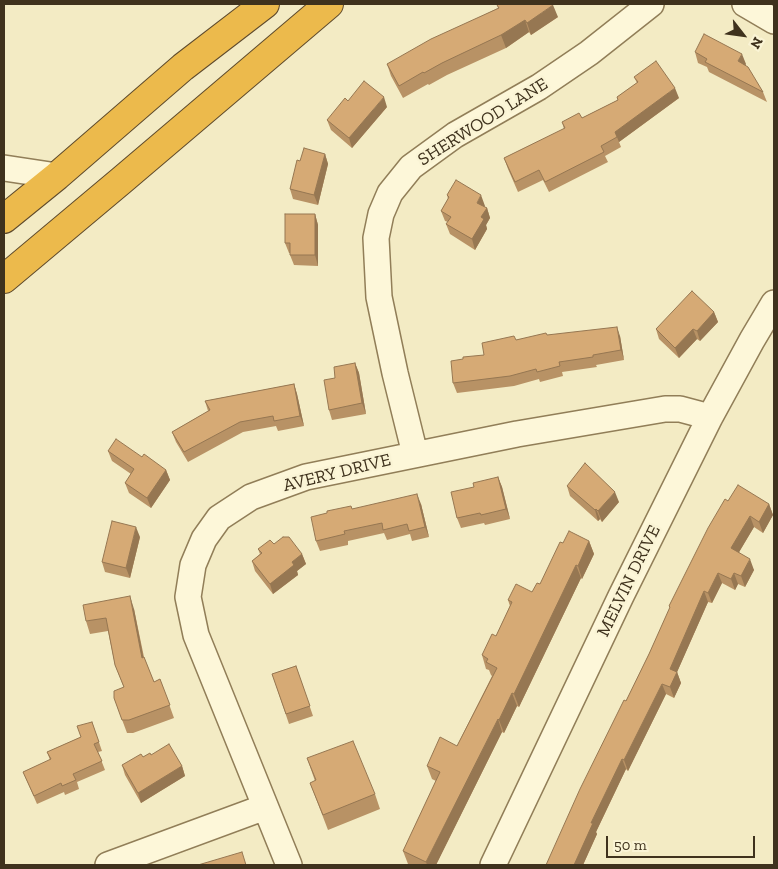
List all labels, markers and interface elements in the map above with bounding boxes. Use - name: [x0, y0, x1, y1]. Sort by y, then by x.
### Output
- north arrow: [718, 10, 768, 60]
- text: N: [746, 34, 766, 52]
- street label: SHERWOOD LANE: [414, 73, 552, 171]
- street label: AVERY DRIVE: [281, 449, 393, 497]
- street label: MELVIN DRIVE: [593, 522, 665, 640]
- scale bar: [608, 826, 757, 858]
- text: 50 m: [614, 836, 647, 854]

